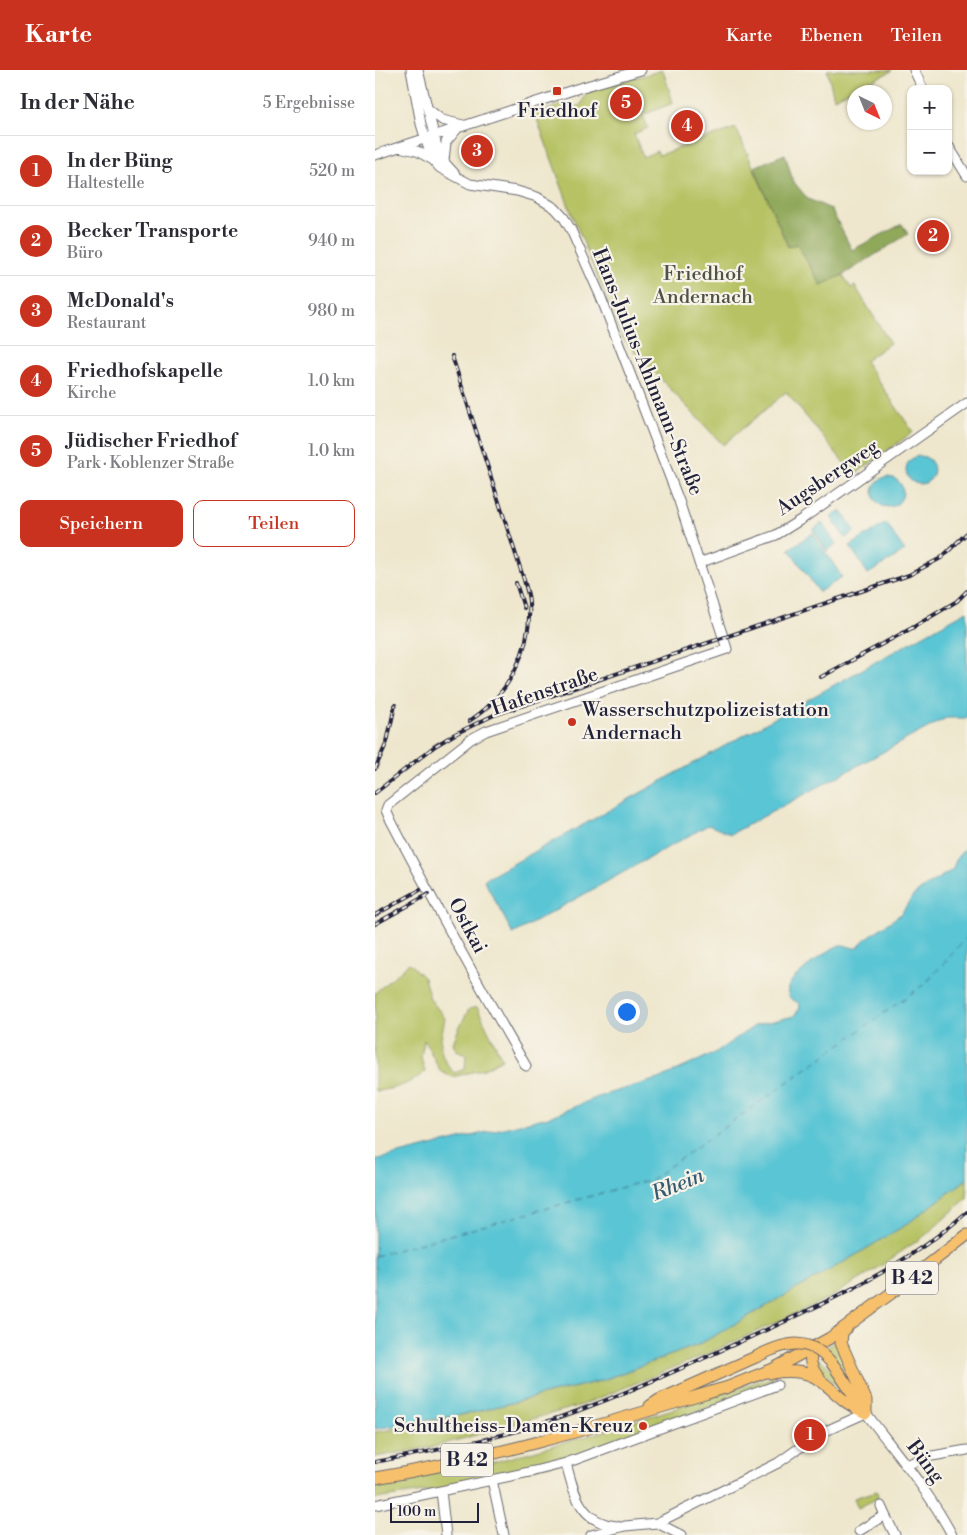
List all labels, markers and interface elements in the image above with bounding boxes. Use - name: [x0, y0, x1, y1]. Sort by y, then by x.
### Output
- text: Karte: [25, 20, 92, 50]
- text: Karte: [726, 24, 772, 47]
- text: Ebenen: [800, 24, 863, 47]
- text: Teilen: [891, 24, 942, 47]
- pin: 5: [610, 84, 642, 122]
- marker: Friedhof: [551, 85, 563, 97]
- north arrow: [847, 85, 892, 130]
- map controls: [907, 85, 952, 175]
- button: +: [907, 85, 952, 130]
- text: In der Nähe: [20, 90, 135, 116]
- text: 5 Ergebnisse: [263, 93, 355, 113]
- place label: Friedhof: [517, 99, 598, 124]
- pin: 4: [671, 107, 703, 145]
- button: −: [907, 130, 952, 175]
- pin: 3: [461, 132, 493, 170]
- text: In der Büng: [67, 149, 172, 173]
- text: 1: [32, 161, 40, 181]
- text: 520 m: [309, 161, 355, 181]
- text: Haltestelle: [67, 173, 145, 193]
- pin: 2: [917, 217, 949, 255]
- text: Becker Transporte: [67, 219, 238, 243]
- text: 2: [31, 231, 41, 251]
- text: 940 m: [308, 231, 355, 251]
- text: Büro: [67, 243, 103, 263]
- street label: Hans-Julius-Ahlmann-Straße: [586, 245, 708, 499]
- park label: Friedhof Andernach: [652, 262, 753, 310]
- text: McDonald's: [67, 289, 174, 313]
- text: 3: [31, 301, 41, 321]
- text: 980 m: [308, 301, 355, 321]
- text: Restaurant: [67, 313, 146, 333]
- text: Friedhofskapelle: [67, 359, 223, 383]
- text: 4: [31, 371, 41, 391]
- text: 1.0 km: [308, 371, 355, 391]
- text: Kirche: [67, 383, 116, 403]
- text: Jüdischer Friedhof: [67, 429, 237, 453]
- street label: Augsbergweg: [771, 434, 885, 522]
- text: 5: [31, 441, 41, 461]
- text: 1.0 km: [308, 441, 355, 461]
- text: Park · Koblenzer Straße: [67, 453, 234, 473]
- button: Speichern: [20, 500, 183, 547]
- button: Teilen: [193, 500, 355, 547]
- street label: Hafenstraße: [488, 662, 602, 722]
- place label: Wasserschutzpolizeistation Andernach: [581, 698, 829, 746]
- marker: Wasserschutzpolizeistation Andernach: [566, 716, 578, 728]
- street label: Ostkai: [442, 894, 492, 958]
- your location: [614, 999, 640, 1025]
- water label: Rhein: [647, 1163, 708, 1208]
- road number: B 42: [886, 1262, 938, 1294]
- place label: Schultheiss-Damen-Kreuz: [394, 1414, 633, 1439]
- pin: 1: [794, 1416, 826, 1454]
- marker: Schultheiss-Damen-Kreuz: [637, 1420, 649, 1432]
- street label: Büng: [900, 1435, 950, 1489]
- road number: B 42: [441, 1444, 493, 1476]
- scale bar: [390, 1500, 479, 1523]
- text: 100 m: [397, 1503, 436, 1521]

